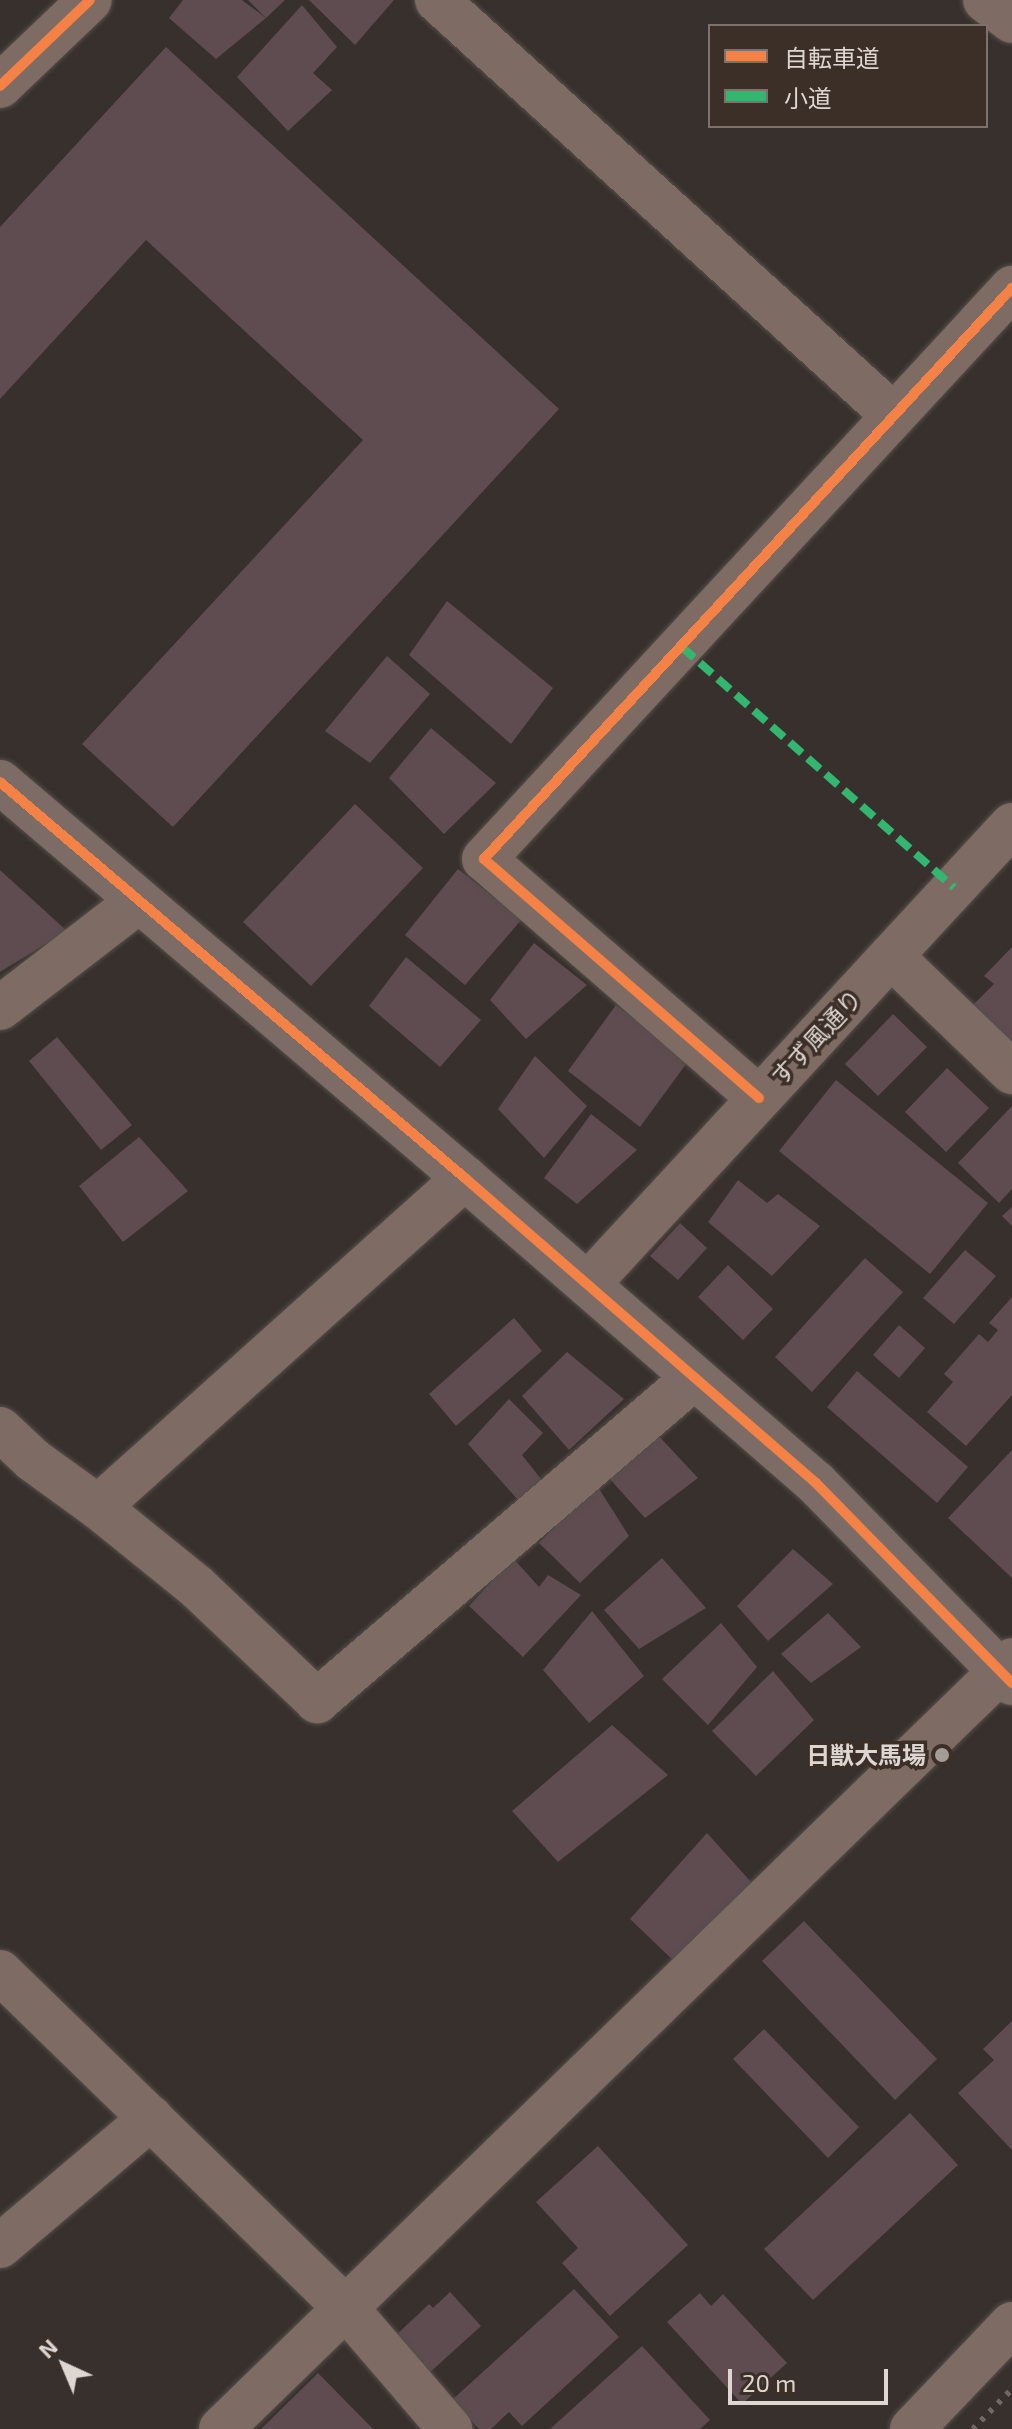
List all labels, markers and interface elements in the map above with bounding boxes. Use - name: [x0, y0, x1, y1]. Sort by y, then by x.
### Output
- legend: [708, 24, 988, 128]
- text: 自転車道: [784, 43, 880, 72]
- text: 小道: [784, 83, 832, 112]
- street label: すず風通り: [765, 983, 867, 1091]
- place label: 日獣大馬場: [806, 1741, 926, 1769]
- marker: 日獣大馬場: [933, 1746, 951, 1764]
- north arrow: [24, 2325, 104, 2405]
- text: N: [33, 2333, 62, 2363]
- scale bar: [732, 2353, 892, 2403]
- text: 20 m: [742, 2368, 796, 2397]

